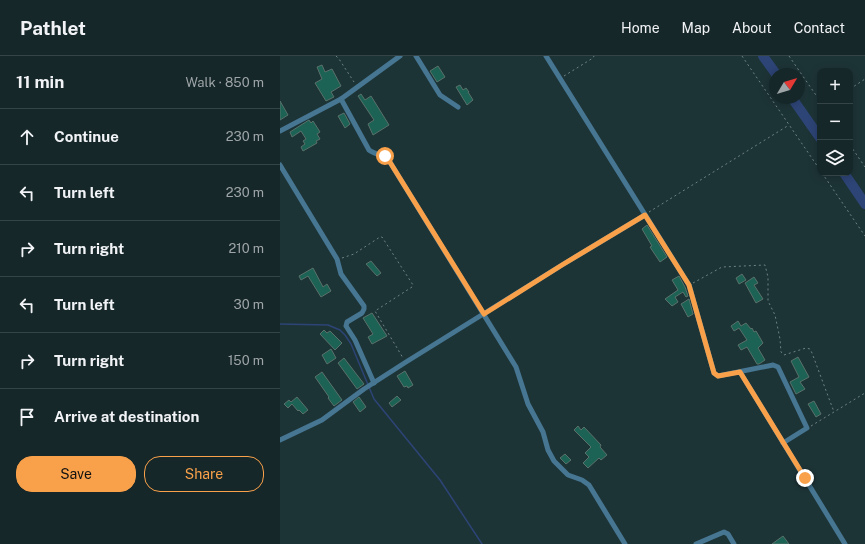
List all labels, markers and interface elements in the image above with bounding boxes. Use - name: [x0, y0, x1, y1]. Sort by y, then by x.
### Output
- text: Pathlet: [20, 17, 86, 39]
- text: Home: [621, 20, 660, 36]
- text: Map: [682, 20, 710, 36]
- text: About: [732, 20, 772, 36]
- text: Contact: [794, 20, 845, 36]
- north arrow: [769, 68, 805, 104]
- map controls: [817, 68, 853, 176]
- button: +: [817, 68, 853, 104]
- text: 11 min: [16, 72, 64, 92]
- text: Walk · 850 m: [185, 75, 264, 90]
- button: −: [817, 104, 853, 140]
- icon: ahead: [16, 126, 38, 148]
- text: Continue: [54, 128, 119, 145]
- text: 230 m: [226, 129, 264, 144]
- button: layers: [817, 140, 853, 176]
- route start: [376, 147, 394, 165]
- icon: left: [16, 182, 38, 204]
- text: Turn left: [54, 184, 115, 201]
- text: 230 m: [226, 185, 264, 200]
- icon: right: [16, 238, 38, 260]
- text: Turn right: [54, 240, 124, 257]
- text: 210 m: [229, 241, 264, 256]
- icon: left: [16, 294, 38, 316]
- text: Turn left: [54, 296, 115, 313]
- text: 30 m: [234, 297, 264, 312]
- icon: right: [16, 350, 38, 372]
- text: Turn right: [54, 352, 124, 369]
- text: 150 m: [228, 353, 264, 368]
- icon: arrive: [16, 406, 38, 428]
- text: Arrive at destination: [54, 408, 199, 425]
- button: Save: [16, 456, 136, 492]
- button: Share: [144, 456, 264, 492]
- route end: [796, 469, 814, 487]

